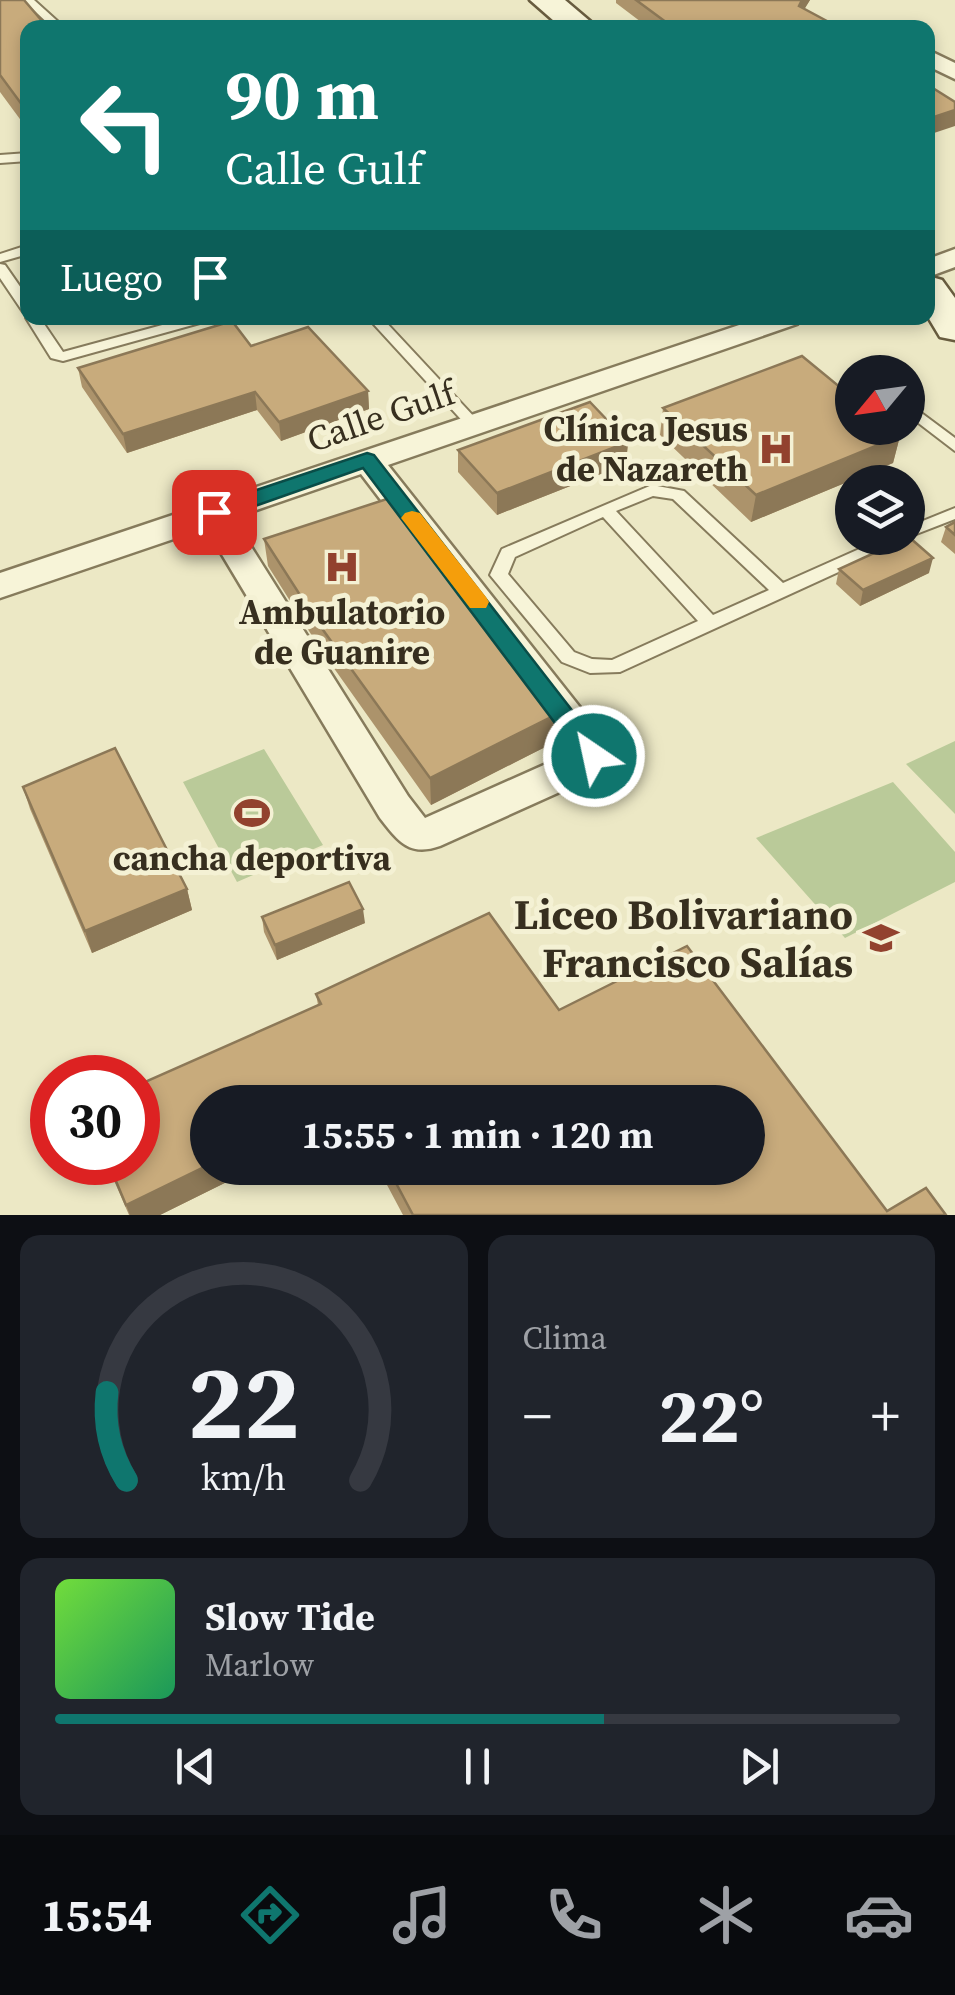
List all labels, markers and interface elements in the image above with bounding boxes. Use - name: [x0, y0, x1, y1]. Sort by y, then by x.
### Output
- text: 90 m: [225, 46, 379, 142]
- icon: left: [60, 60, 190, 190]
- text: Calle Gulf: [225, 137, 423, 199]
- icon: arrive: [183, 250, 238, 305]
- text: Luego: [60, 252, 163, 304]
- north arrow: [835, 355, 925, 445]
- map controls: [835, 355, 925, 555]
- street label: Calle Gulf: [300, 367, 464, 464]
- place label: Clínica Jesus de Nazareth: [543, 405, 748, 493]
- hospital icon: Clínica Jesus de Nazareth: [757, 430, 795, 468]
- button: layers: [835, 465, 925, 555]
- pin: [172, 470, 257, 555]
- icon: arrive: [187, 485, 242, 540]
- hospital icon: Ambulatorio de Guanire: [323, 548, 361, 586]
- place label: Ambulatorio de Guanire: [239, 588, 445, 676]
- position arrow: [542, 704, 646, 808]
- sports icon: cancha deportiva: [233, 794, 271, 832]
- place label: cancha deportiva: [113, 834, 392, 882]
- place label: Liceo Bolivariano Francisco Salías: [514, 885, 853, 991]
- school or university icon: Liceo Bolivariano Francisco Salías: [862, 919, 900, 957]
- speed limit sign: 30: [30, 1055, 160, 1185]
- text: 15:55 · 1 min · 120 m: [301, 1109, 654, 1161]
- text: Clima: [523, 1316, 607, 1360]
- text: 22: [187, 1330, 300, 1473]
- text: 22°: [658, 1364, 764, 1467]
- text: −: [523, 1378, 552, 1453]
- text: +: [871, 1378, 900, 1453]
- text: km/h: [201, 1453, 286, 1502]
- text: Slow Tide: [205, 1591, 375, 1643]
- text: Marlow: [205, 1643, 314, 1687]
- icon: previous: [168, 1739, 223, 1794]
- icon: pause: [450, 1739, 505, 1794]
- icon: next: [732, 1739, 787, 1794]
- icon: directions: [235, 1880, 305, 1950]
- icon: music: [387, 1880, 457, 1950]
- icon: phone: [539, 1880, 609, 1950]
- icon: climate: [691, 1880, 761, 1950]
- icon: car: [844, 1880, 914, 1950]
- text: 15:54: [41, 1884, 152, 1946]

